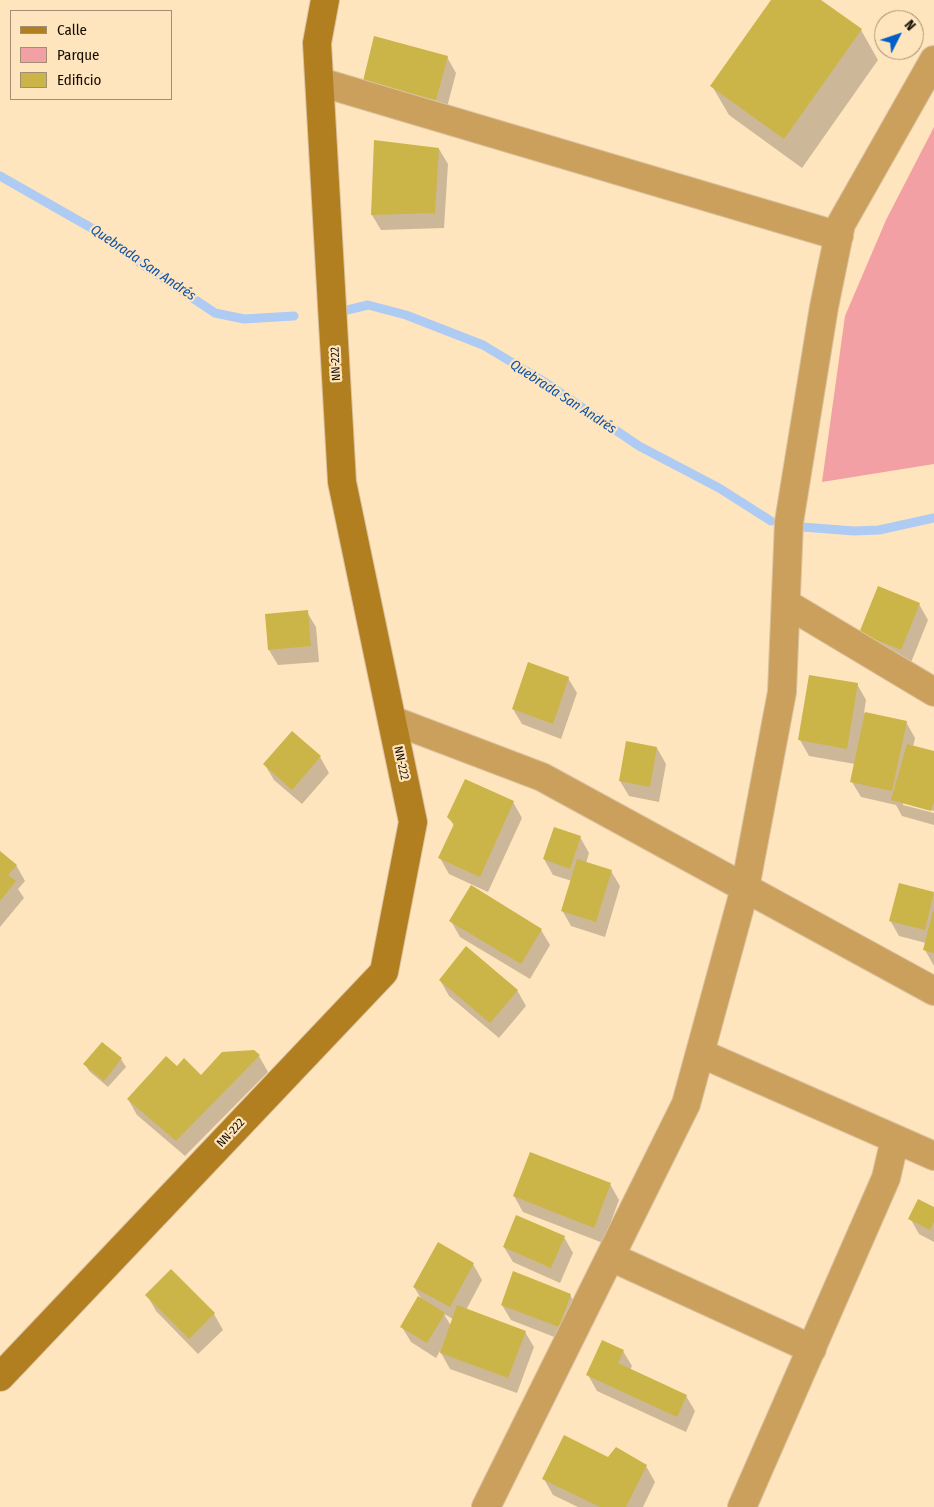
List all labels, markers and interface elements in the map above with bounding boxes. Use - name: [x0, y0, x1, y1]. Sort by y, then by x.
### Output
- legend: [10, 10, 172, 100]
- north arrow: [874, 10, 924, 60]
- text: N: [901, 17, 919, 34]
- text: Calle: [57, 21, 87, 39]
- text: Parque: [57, 46, 100, 64]
- text: Edificio: [57, 71, 102, 89]
- water label: Quebrada San Andrés: [87, 222, 199, 304]
- street label: NN-222: [328, 347, 344, 381]
- water label: Quebrada San Andrés: [507, 356, 619, 438]
- street label: NN-222: [390, 745, 412, 781]
- street label: NN-222: [214, 1116, 248, 1150]

